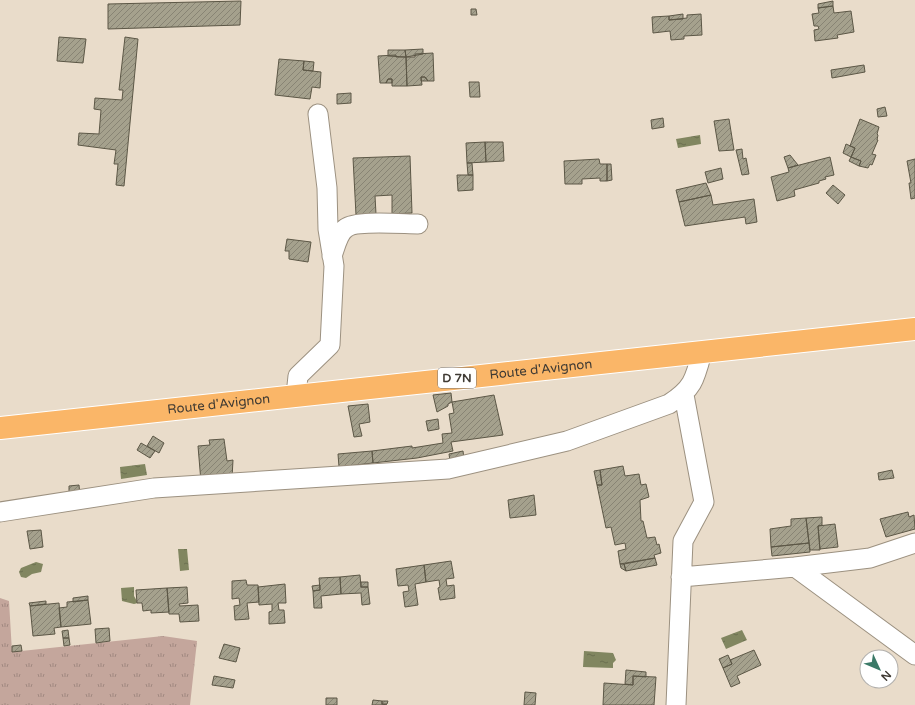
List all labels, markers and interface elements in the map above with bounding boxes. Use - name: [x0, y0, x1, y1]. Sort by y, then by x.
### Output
- street label: Route d'Avignon: [489, 356, 593, 383]
- road number: D 7N: [438, 368, 476, 388]
- street label: Route d'Avignon: [167, 391, 271, 418]
- north arrow: [859, 649, 899, 689]
- text: N: [878, 668, 894, 683]

